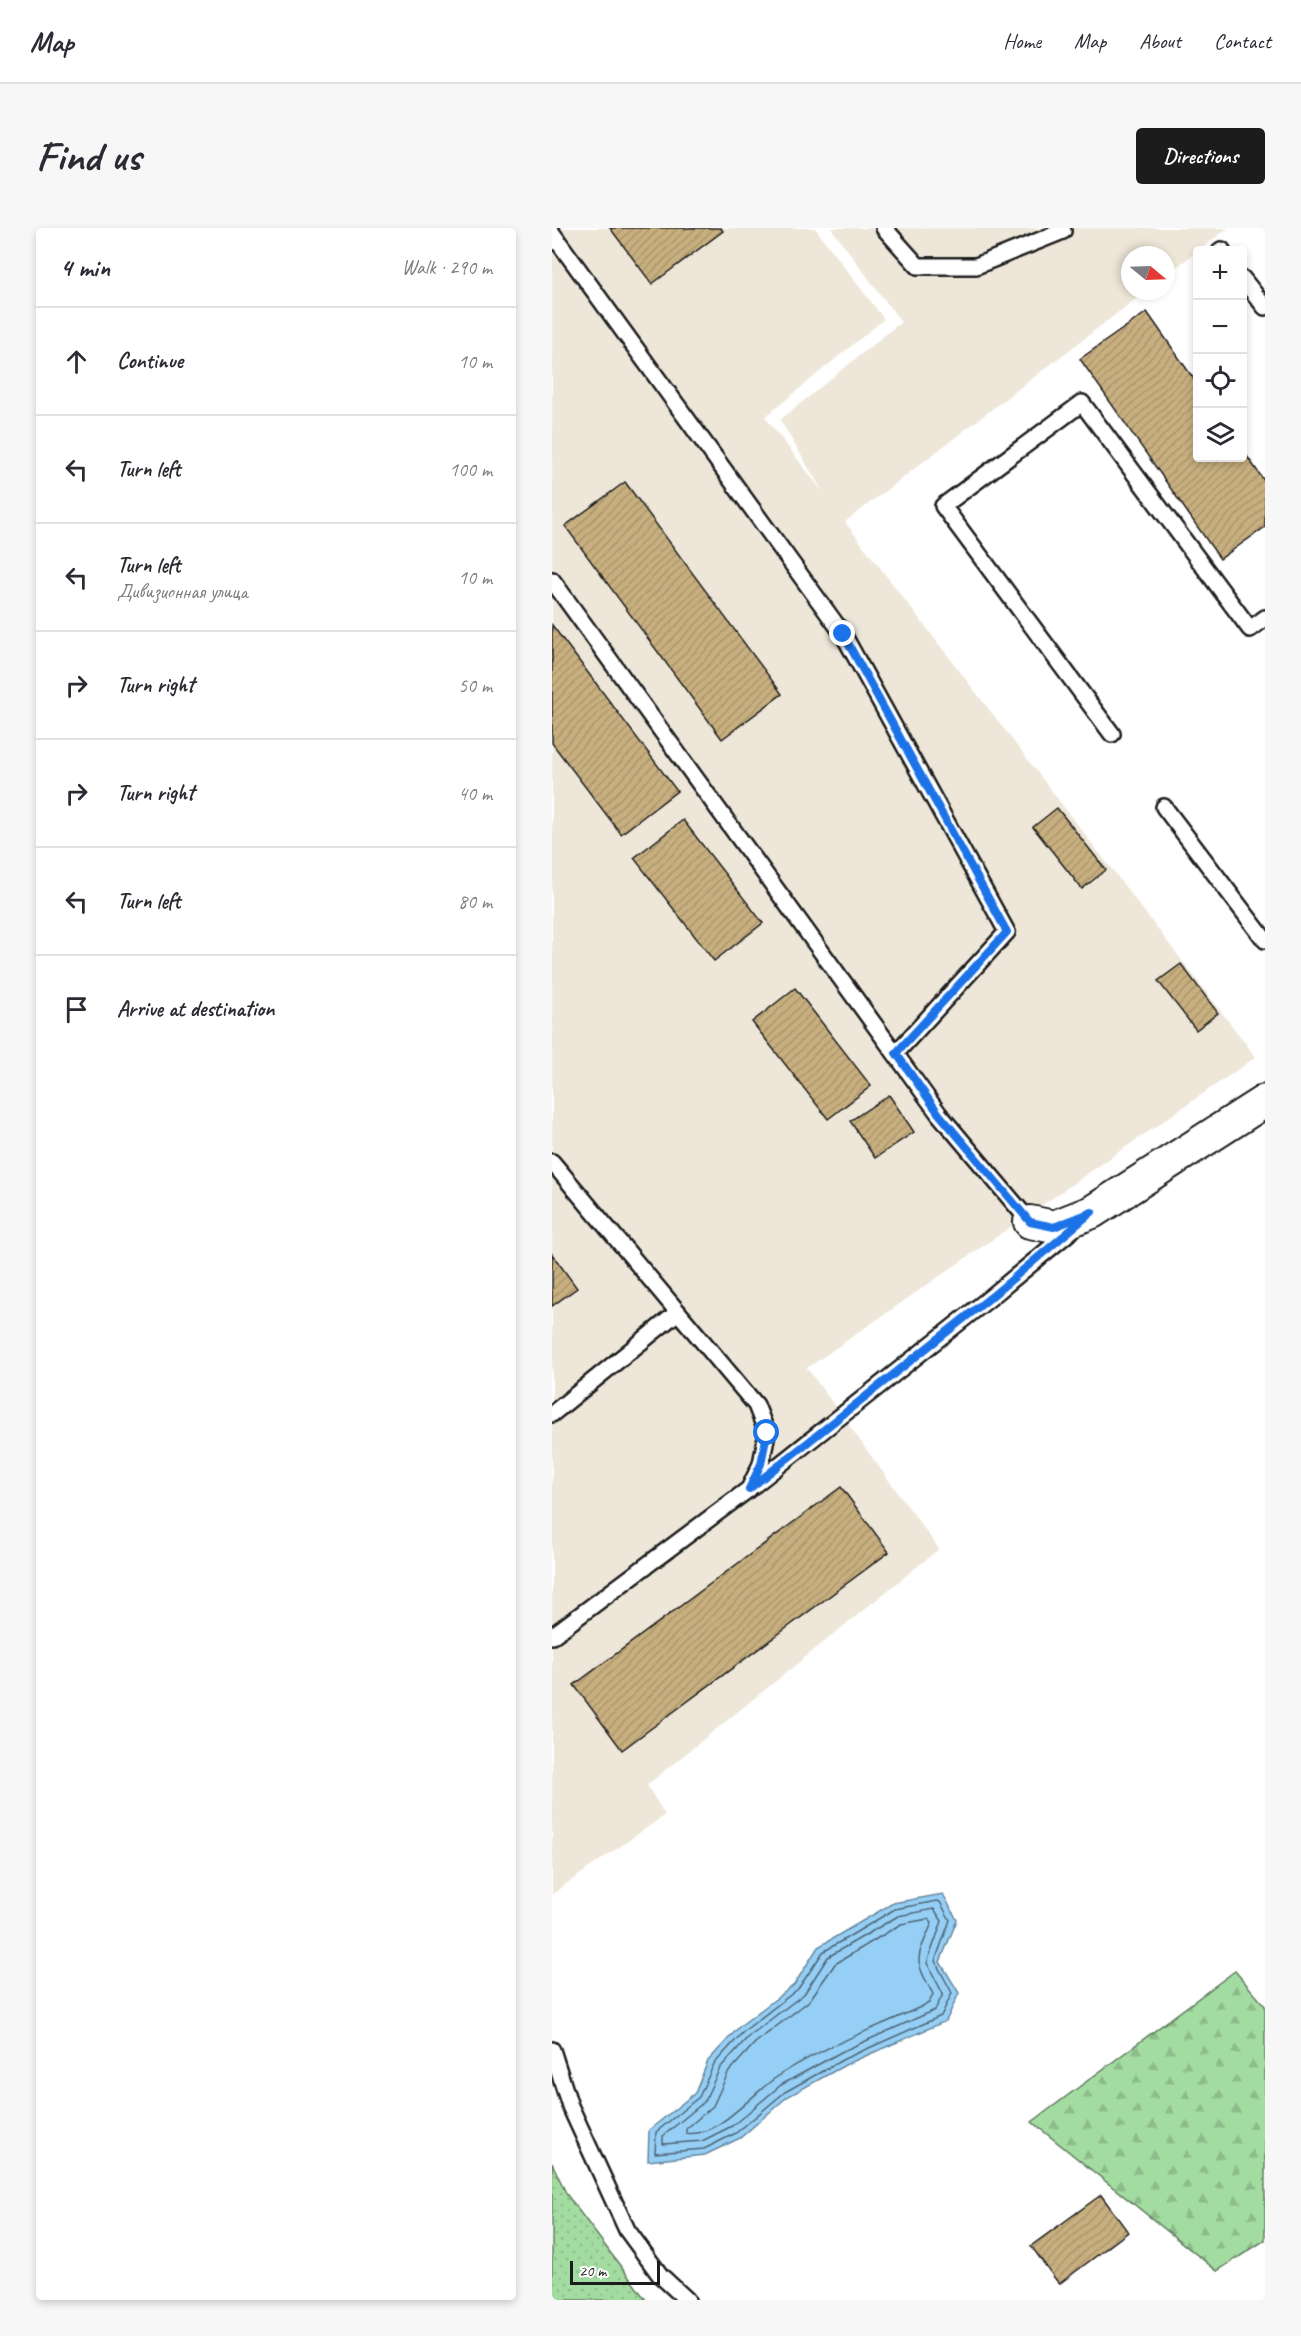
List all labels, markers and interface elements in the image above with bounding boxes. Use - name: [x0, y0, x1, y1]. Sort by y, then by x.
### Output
- text: Map: [30, 24, 73, 59]
- text: Home: [1003, 28, 1041, 54]
- text: Map: [1074, 28, 1106, 54]
- text: About: [1139, 28, 1181, 54]
- text: Contact: [1214, 28, 1271, 54]
- button: Directions: [1136, 128, 1265, 184]
- text: Find us: [36, 130, 141, 183]
- north arrow: [1121, 246, 1175, 300]
- map controls: [1193, 246, 1247, 462]
- button: +: [1193, 246, 1247, 300]
- text: 4 min: [60, 251, 110, 284]
- text: Walk · 290 m: [402, 255, 492, 280]
- button: −: [1193, 300, 1247, 354]
- icon: ahead: [60, 345, 93, 378]
- text: Continue: [117, 347, 183, 375]
- text: 10 m: [458, 349, 492, 374]
- button: locate: [1193, 354, 1247, 408]
- button: layers: [1193, 408, 1247, 462]
- icon: left: [60, 453, 93, 486]
- text: Turn left: [117, 455, 181, 483]
- text: 100 m: [449, 457, 492, 482]
- text: Turn left: [117, 551, 181, 579]
- icon: left: [60, 561, 93, 594]
- text: 10 m: [458, 565, 492, 590]
- text: Дивизионная улица: [117, 579, 248, 604]
- route end: [829, 620, 855, 646]
- icon: right: [60, 669, 93, 702]
- text: Turn right: [117, 671, 194, 699]
- text: 50 m: [458, 673, 492, 698]
- icon: right: [60, 777, 93, 810]
- text: Turn right: [117, 779, 194, 807]
- text: 40 m: [458, 781, 492, 806]
- icon: left: [60, 885, 93, 918]
- text: Turn left: [117, 887, 181, 915]
- text: 80 m: [458, 889, 492, 914]
- icon: arrive: [60, 993, 93, 1026]
- text: Arrive at destination: [117, 995, 274, 1023]
- route start: [753, 1419, 779, 1445]
- scale bar: [570, 2258, 660, 2286]
- text: 20 m: [579, 2261, 606, 2281]

